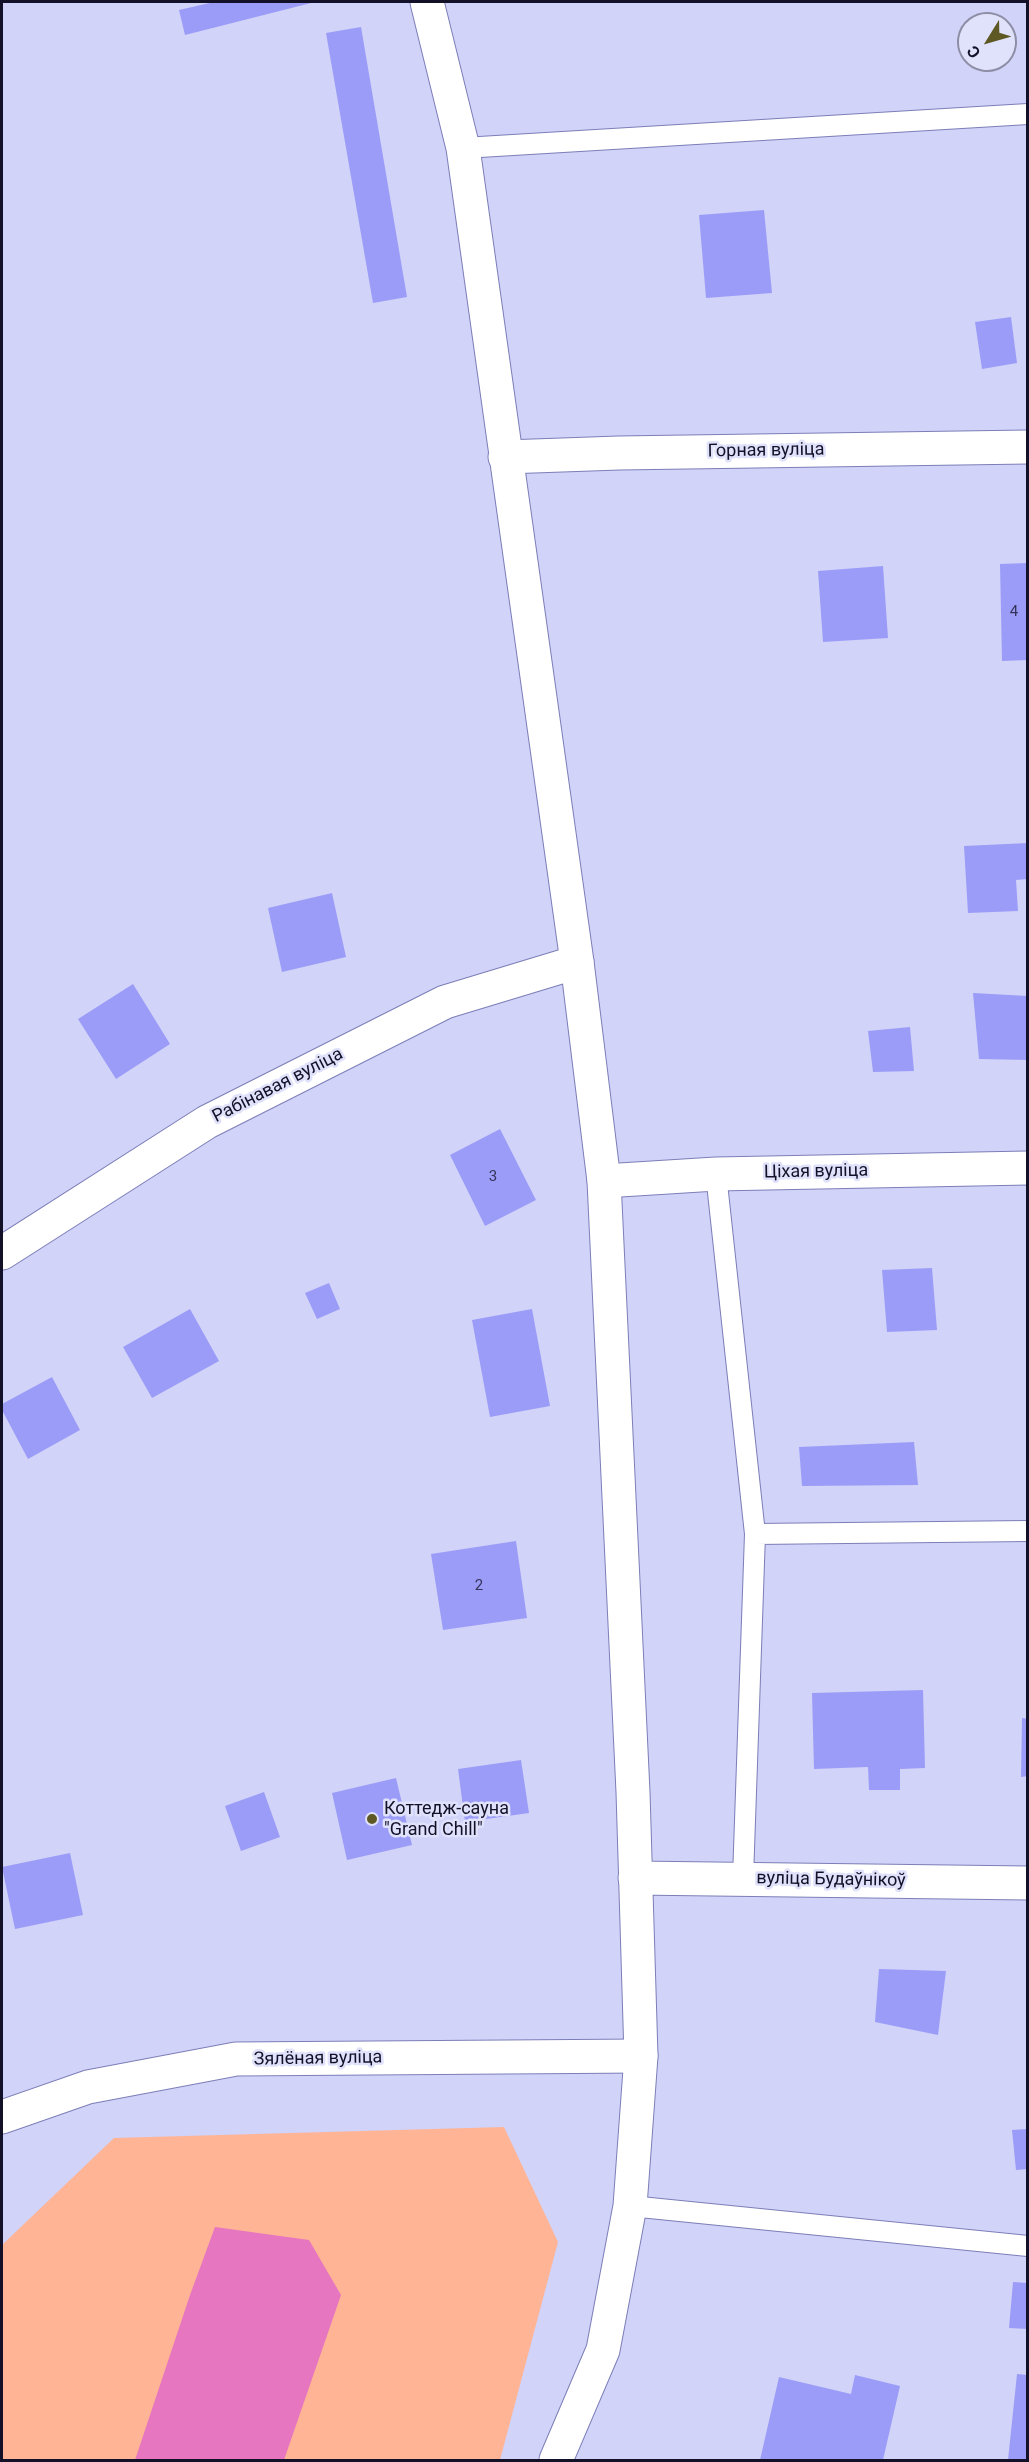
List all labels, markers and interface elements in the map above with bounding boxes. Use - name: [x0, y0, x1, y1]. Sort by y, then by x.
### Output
- north arrow: [957, 12, 1017, 72]
- text: С: [963, 42, 985, 62]
- street label: Горная вуліца: [707, 439, 825, 463]
- house number: 4: [1010, 603, 1018, 621]
- street label: Рабінавая вуліца: [209, 1044, 347, 1128]
- street label: Ціхая вуліца: [764, 1160, 868, 1184]
- house number: 3: [489, 1168, 497, 1186]
- house number: 2: [475, 1577, 483, 1595]
- place label: Коттедж-сауна "Grand Chill": [384, 1798, 509, 1840]
- marker: Коттедж-сауна "Grand Chill": [365, 1812, 379, 1826]
- street label: вуліца Будаўнікоў: [756, 1868, 906, 1892]
- street label: Зялёная вуліца: [254, 2047, 382, 2071]

